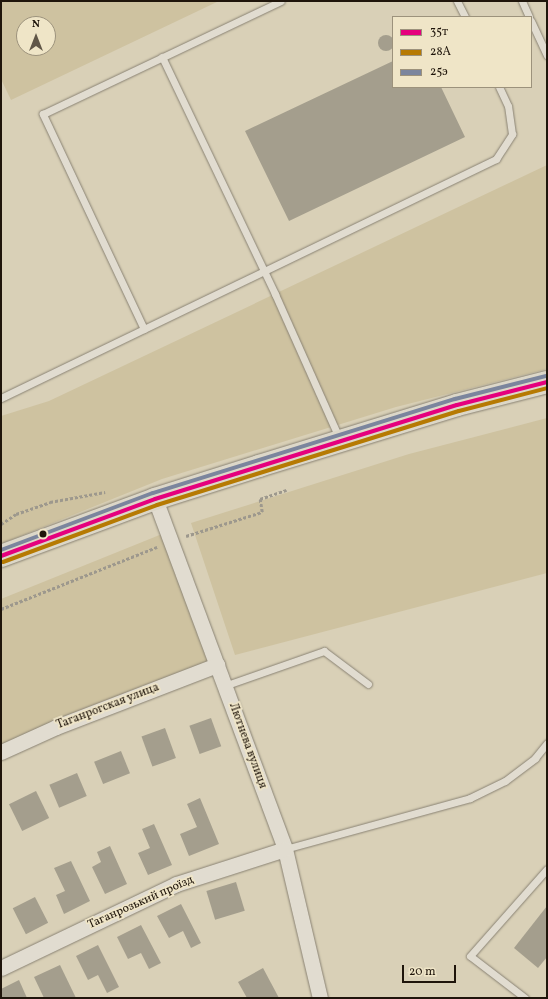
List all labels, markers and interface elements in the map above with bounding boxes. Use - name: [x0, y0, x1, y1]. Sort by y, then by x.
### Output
- north arrow: [16, 16, 56, 56]
- legend: [392, 16, 532, 88]
- text: N: [32, 17, 40, 32]
- text: 35т: [430, 24, 448, 40]
- text: 28А: [430, 44, 451, 60]
- text: 25э: [430, 64, 448, 80]
- unlabelled marker: [38, 529, 48, 539]
- street label: Таганрогская улица: [55, 681, 161, 733]
- street label: Лютнева вулиця: [225, 701, 269, 791]
- street label: Таганрозький проїзд: [86, 873, 196, 933]
- scale bar: [404, 957, 458, 983]
- text: 20 m: [409, 964, 436, 980]

